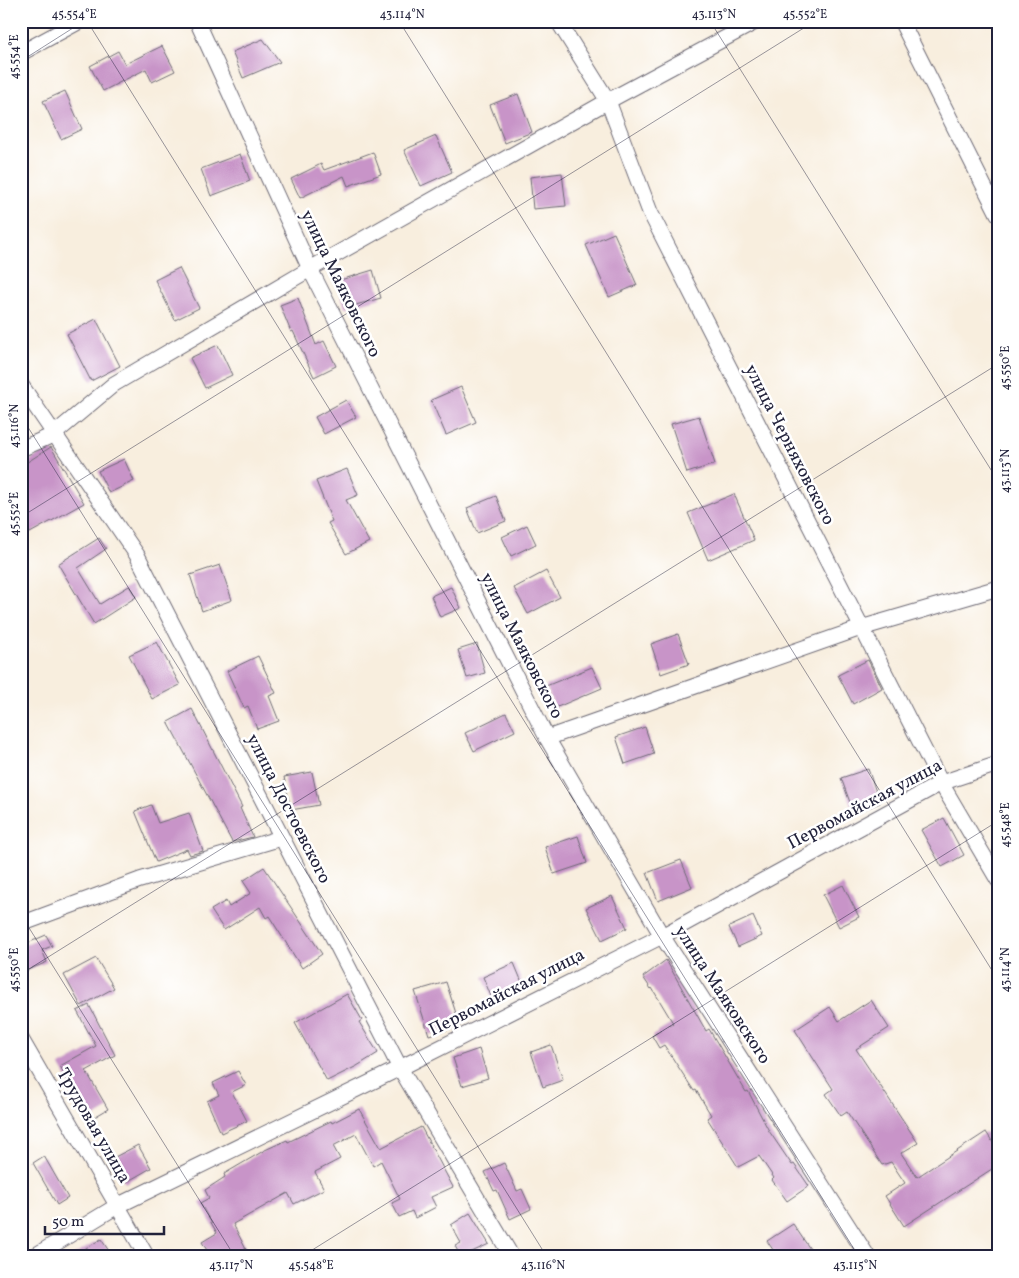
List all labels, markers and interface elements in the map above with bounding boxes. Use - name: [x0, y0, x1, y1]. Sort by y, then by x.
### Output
- text: 45.554°E: [51, 7, 97, 23]
- text: 43.114°N: [379, 7, 425, 23]
- text: 43.113°N: [692, 7, 736, 23]
- text: 45.552°E: [783, 7, 827, 23]
- text: 45.554°E: [7, 34, 23, 80]
- street label: улица Маяковского: [293, 206, 387, 362]
- text: 45.550°E: [998, 345, 1014, 391]
- street label: улица Черняховского: [738, 360, 840, 530]
- text: 43.116°N: [7, 404, 23, 448]
- text: 43.113°N: [998, 449, 1014, 493]
- text: 45.552°E: [7, 492, 23, 536]
- street label: улица Маяковского: [473, 569, 569, 723]
- street label: улица Достоевского: [239, 730, 337, 888]
- street label: Первомайская улица: [783, 754, 947, 856]
- text: 45.548°E: [998, 802, 1014, 848]
- street label: улица Маяковского: [668, 921, 776, 1069]
- street label: Первомайская улица: [425, 943, 589, 1043]
- text: 45.550°E: [7, 947, 23, 993]
- text: 43.114°N: [998, 947, 1014, 993]
- street label: Трудовая улица: [50, 1064, 136, 1188]
- scale bar: [45, 1203, 164, 1235]
- text: 50 m: [52, 1212, 84, 1233]
- text: 43.117°N: [209, 1258, 253, 1274]
- text: 45.548°E: [288, 1258, 334, 1274]
- text: 43.116°N: [521, 1258, 565, 1274]
- text: 43.115°N: [833, 1258, 877, 1274]

